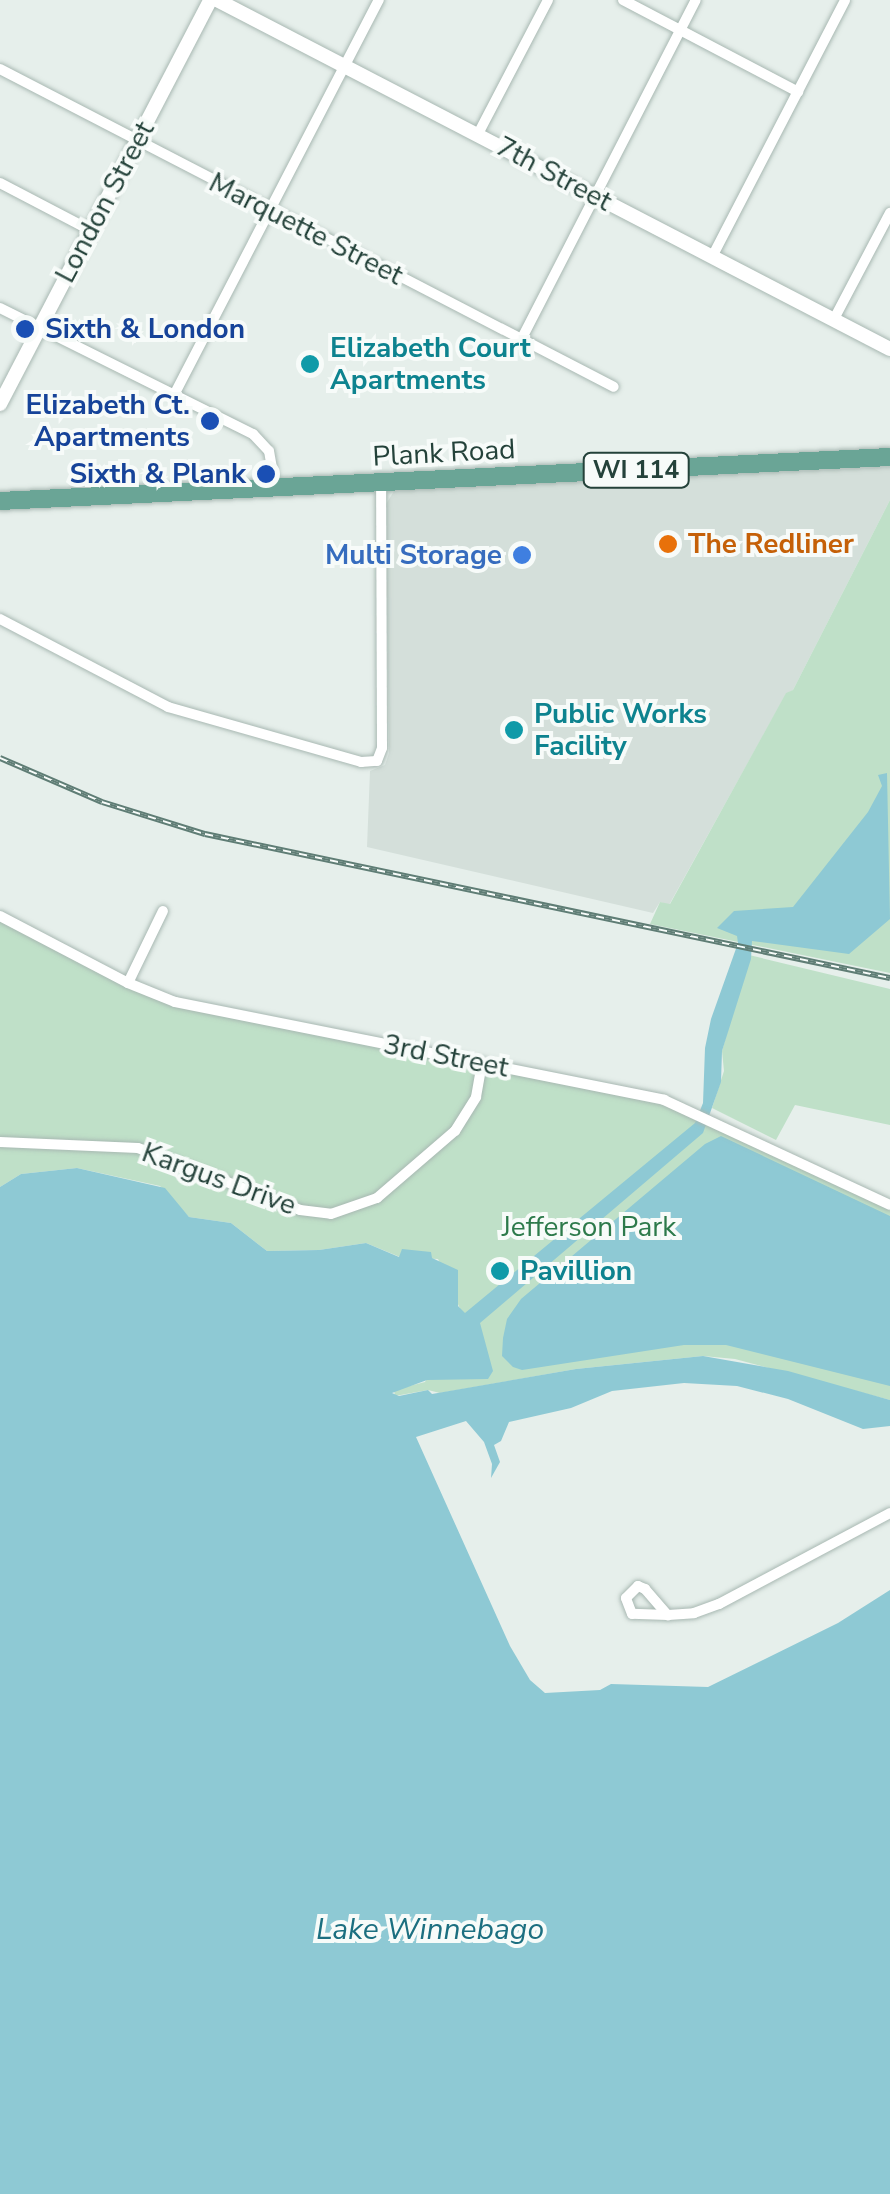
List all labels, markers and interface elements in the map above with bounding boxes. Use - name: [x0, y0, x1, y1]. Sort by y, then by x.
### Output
- street label: London Street: [48, 116, 162, 288]
- street label: 7th Street: [490, 130, 618, 218]
- street label: Marquette Street: [203, 166, 409, 292]
- place label: Sixth & London: [45, 312, 245, 346]
- marker: Sixth & London: [14, 318, 36, 340]
- place label: Elizabeth Court Apartments: [330, 331, 531, 397]
- marker: Elizabeth Court Apartments: [299, 353, 321, 375]
- place label: Elizabeth Ct. Apartments: [26, 388, 190, 454]
- marker: Elizabeth Ct. Apartments: [199, 410, 221, 432]
- street label: Plank Road: [372, 432, 516, 474]
- road number: WI 114: [581, 450, 691, 490]
- place label: Sixth & Plank: [69, 457, 246, 491]
- marker: Sixth & Plank: [255, 463, 277, 485]
- place label: The Redliner: [688, 527, 854, 561]
- marker: The Redliner: [657, 533, 679, 555]
- place label: Multi Storage: [325, 538, 502, 572]
- marker: Multi Storage: [511, 544, 533, 566]
- place label: Public Works Facility: [534, 697, 707, 763]
- marker: Public Works Facility: [503, 719, 525, 741]
- street label: 3rd Street: [381, 1027, 511, 1085]
- street label: Kargus Drive: [137, 1136, 301, 1222]
- park label: Jefferson Park: [502, 1210, 676, 1244]
- place label: Pavillion: [520, 1254, 632, 1288]
- marker: Pavillion: [489, 1260, 511, 1282]
- water label: Lake Winnebago: [316, 1912, 544, 1948]

